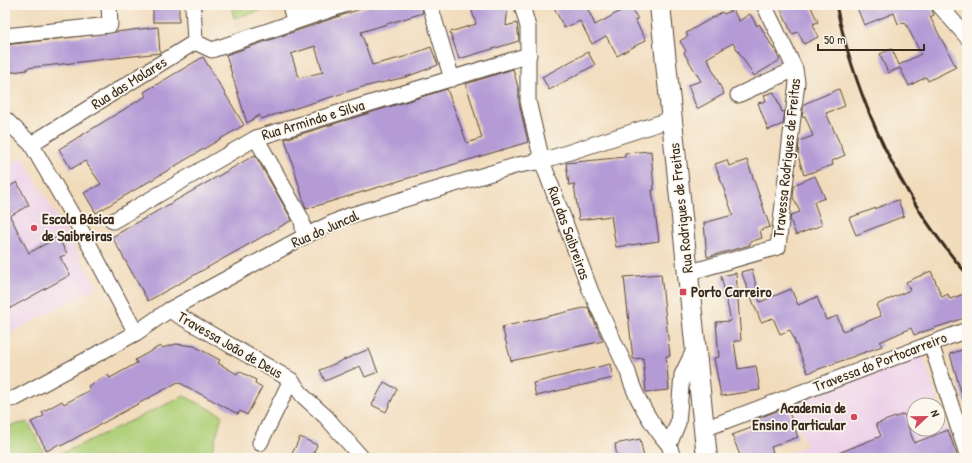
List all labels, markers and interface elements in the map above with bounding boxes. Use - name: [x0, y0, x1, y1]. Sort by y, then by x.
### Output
- scale bar: [818, 26, 924, 52]
- text: 50 m: [824, 31, 845, 48]
- street label: Rua das Molares: [87, 51, 171, 114]
- street label: Travessa Rodrigues de Freitas: [768, 77, 805, 239]
- street label: Rua Armindo e Silva: [259, 94, 367, 145]
- street label: Rua Rodrigues de Freitas: [663, 142, 698, 274]
- street label: Rua das Saibreiras: [543, 183, 596, 283]
- street label: Rua do Juncal: [288, 204, 362, 253]
- place label: Escola Básica de Saibreiras: [42, 208, 114, 246]
- marker: Escola Básica de Saibreiras: [29, 223, 39, 233]
- place label: Porto Carreiro: [691, 281, 772, 302]
- marker: Porto Carreiro: [678, 287, 688, 297]
- street label: Travessa João de Deus: [174, 306, 287, 383]
- street label: Travessa do Portocarreiro: [810, 326, 950, 397]
- place label: Academia de Ensino Particular: [752, 397, 846, 435]
- north arrow: [906, 397, 946, 437]
- text: N: [928, 408, 943, 419]
- marker: Academia de Ensino Particular: [849, 412, 859, 422]

